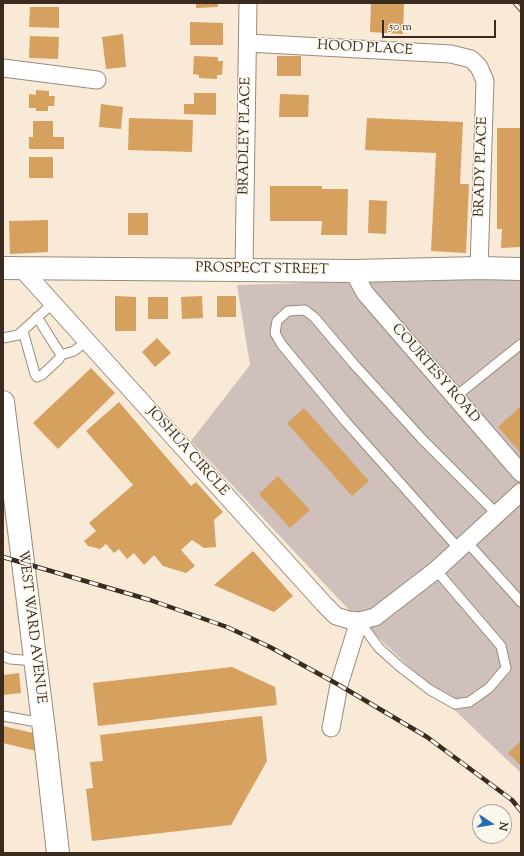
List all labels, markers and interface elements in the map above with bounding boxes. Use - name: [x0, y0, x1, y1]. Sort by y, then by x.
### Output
- scale bar: [384, 12, 498, 38]
- text: 50 m: [389, 18, 412, 36]
- street label: HOOD PLACE: [317, 38, 413, 60]
- street label: BRADLEY PLACE: [237, 77, 255, 195]
- street label: BRADY PLACE: [472, 116, 492, 218]
- street label: PROSPECT STREET: [195, 260, 329, 280]
- street label: COURTESY ROAD: [387, 321, 483, 427]
- street label: JOSHUA CIRCLE: [143, 404, 231, 500]
- street label: WEST WARD AVENUE: [13, 549, 49, 705]
- north arrow: [472, 804, 512, 844]
- text: N: [494, 820, 511, 832]

